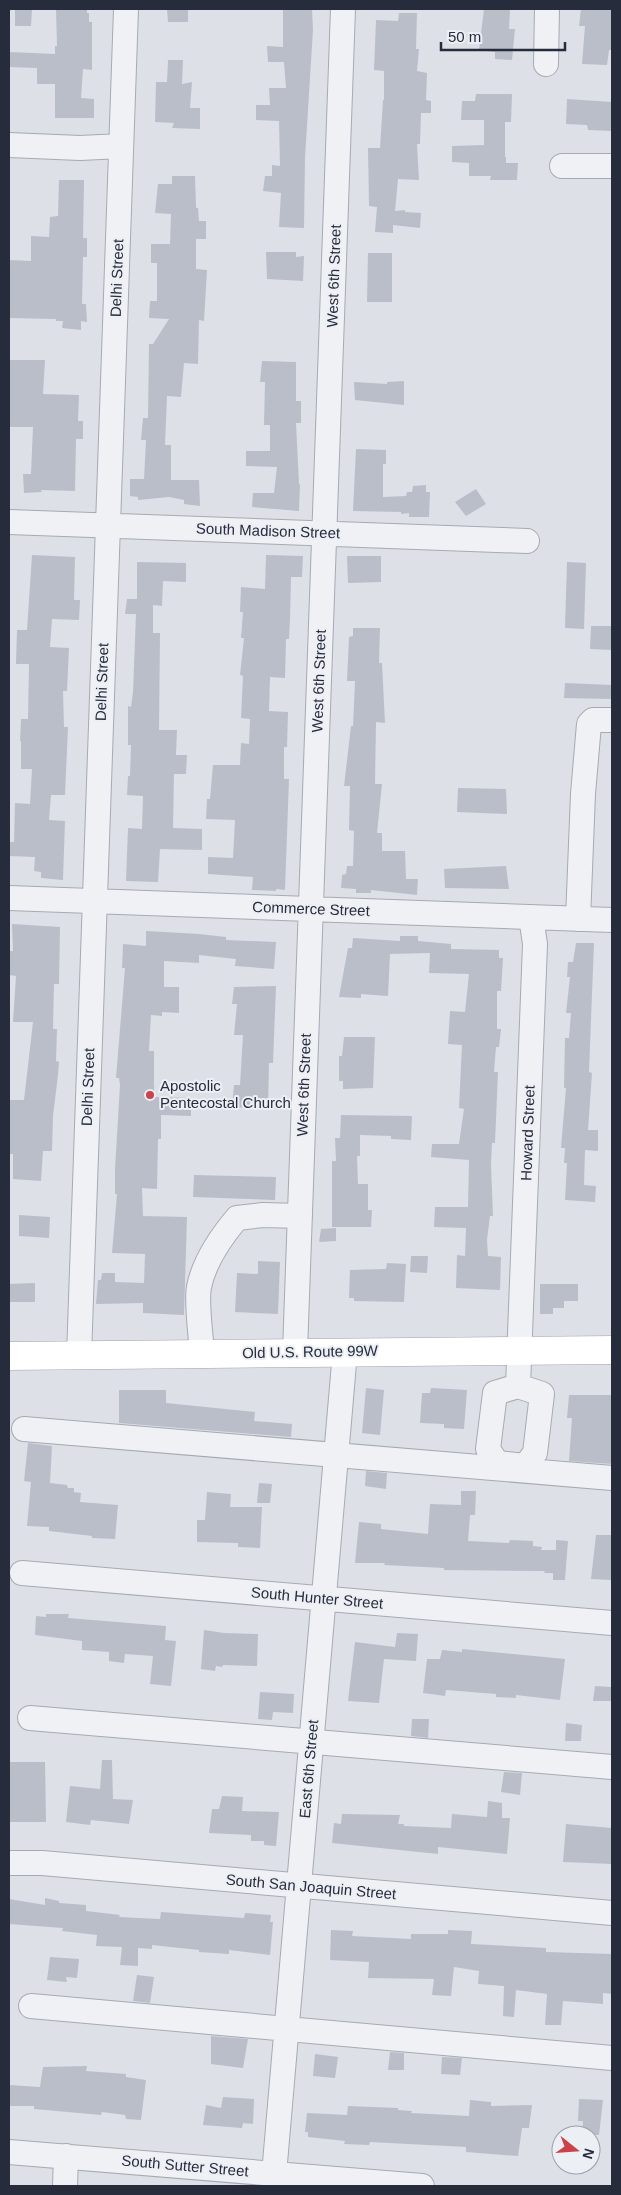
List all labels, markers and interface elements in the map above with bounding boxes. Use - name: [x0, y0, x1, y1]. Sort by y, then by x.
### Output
- scale bar: [441, 20, 565, 52]
- text: 50 m: [448, 28, 481, 45]
- street label: West 6th Street: [323, 223, 344, 328]
- street label: Delhi Street: [107, 238, 126, 317]
- street label: South Madison Street: [196, 519, 341, 542]
- street label: West 6th Street: [308, 628, 329, 733]
- street label: Delhi Street: [92, 642, 111, 721]
- street label: Commerce Street: [252, 898, 371, 919]
- street label: West 6th Street: [293, 1032, 314, 1137]
- street label: Delhi Street: [78, 1047, 97, 1126]
- place label: Apostolic Pentecostal Church: [160, 1077, 291, 1111]
- street label: Howard Street: [517, 1084, 538, 1181]
- marker: Apostolic Pentecostal Church: [144, 1089, 156, 1101]
- street label: Old U.S. Route 99W: [242, 1342, 379, 1361]
- street label: South Hunter Street: [250, 1583, 385, 1612]
- street label: East 6th Street: [296, 1718, 321, 1819]
- street label: South San Joaquin Street: [225, 1871, 398, 1902]
- north arrow: [551, 2125, 601, 2175]
- text: N: [579, 2147, 598, 2161]
- street label: South Sutter Street: [121, 2151, 250, 2180]

